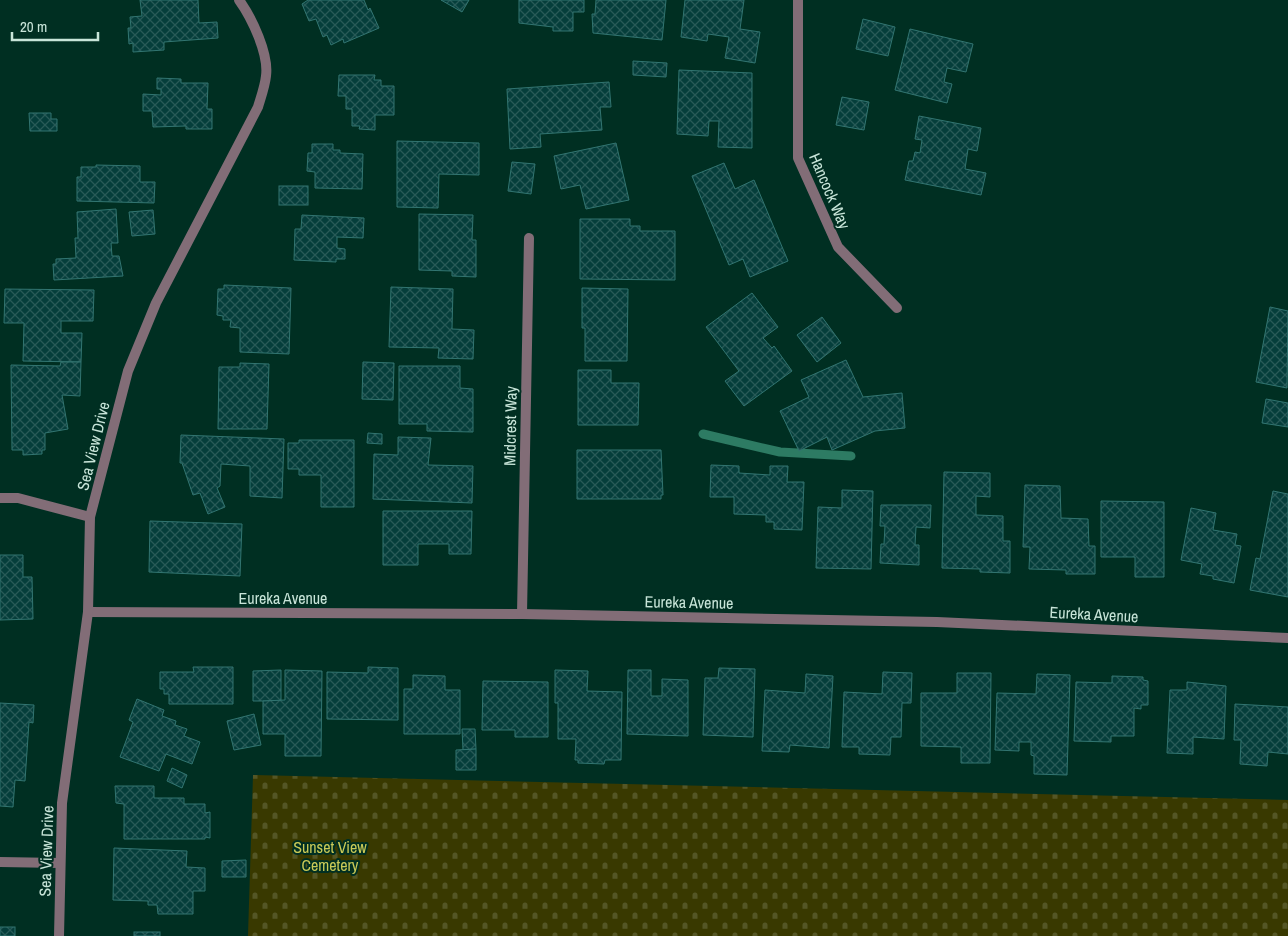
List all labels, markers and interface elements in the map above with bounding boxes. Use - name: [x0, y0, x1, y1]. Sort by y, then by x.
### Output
- scale bar: [12, 10, 99, 42]
- text: 20 m: [20, 16, 47, 37]
- street label: Hancock Way: [804, 150, 856, 233]
- street label: Midcrest Way: [498, 386, 522, 466]
- street label: Sea View Drive: [71, 399, 115, 493]
- street label: Eureka Avenue: [239, 587, 327, 609]
- street label: Eureka Avenue: [644, 590, 734, 614]
- street label: Eureka Avenue: [1049, 601, 1139, 627]
- street label: Sea View Drive: [33, 805, 59, 897]
- park label: Sunset View Cemetery: [293, 836, 367, 876]

